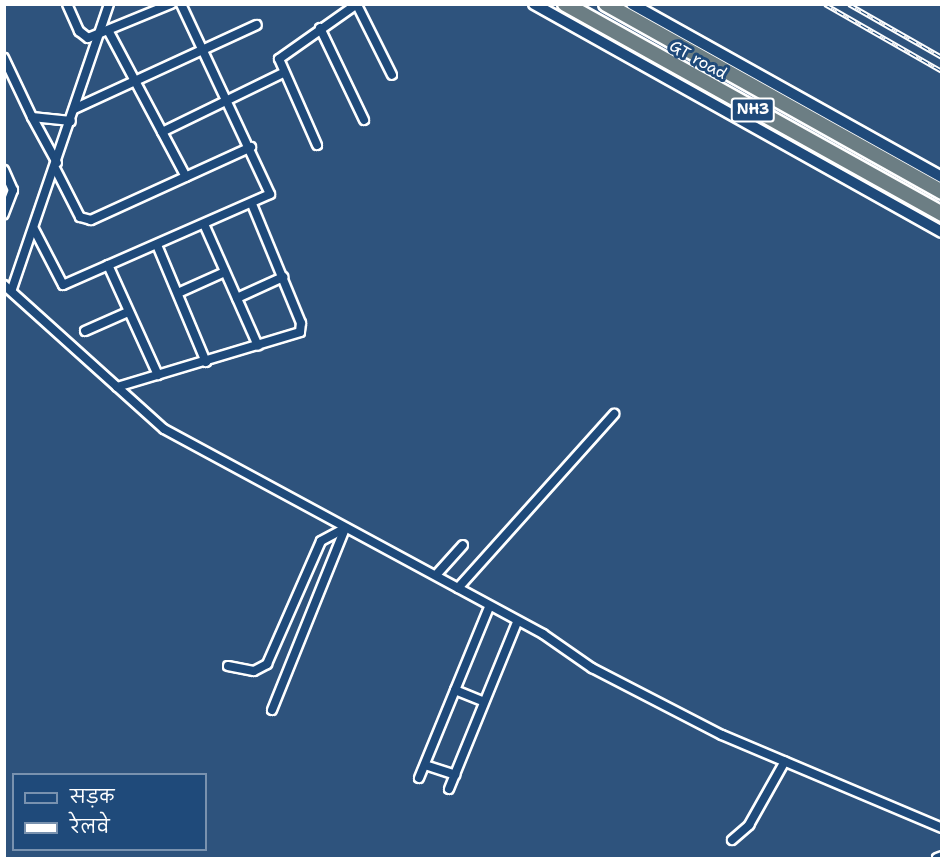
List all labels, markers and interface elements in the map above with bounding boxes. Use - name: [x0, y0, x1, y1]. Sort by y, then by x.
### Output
- street label: GT road: [666, 36, 730, 84]
- road number: NH3: [730, 98, 776, 122]
- legend: [12, 773, 207, 851]
- text: सड़क: [70, 785, 114, 809]
- text: रेलवे: [70, 815, 110, 839]

